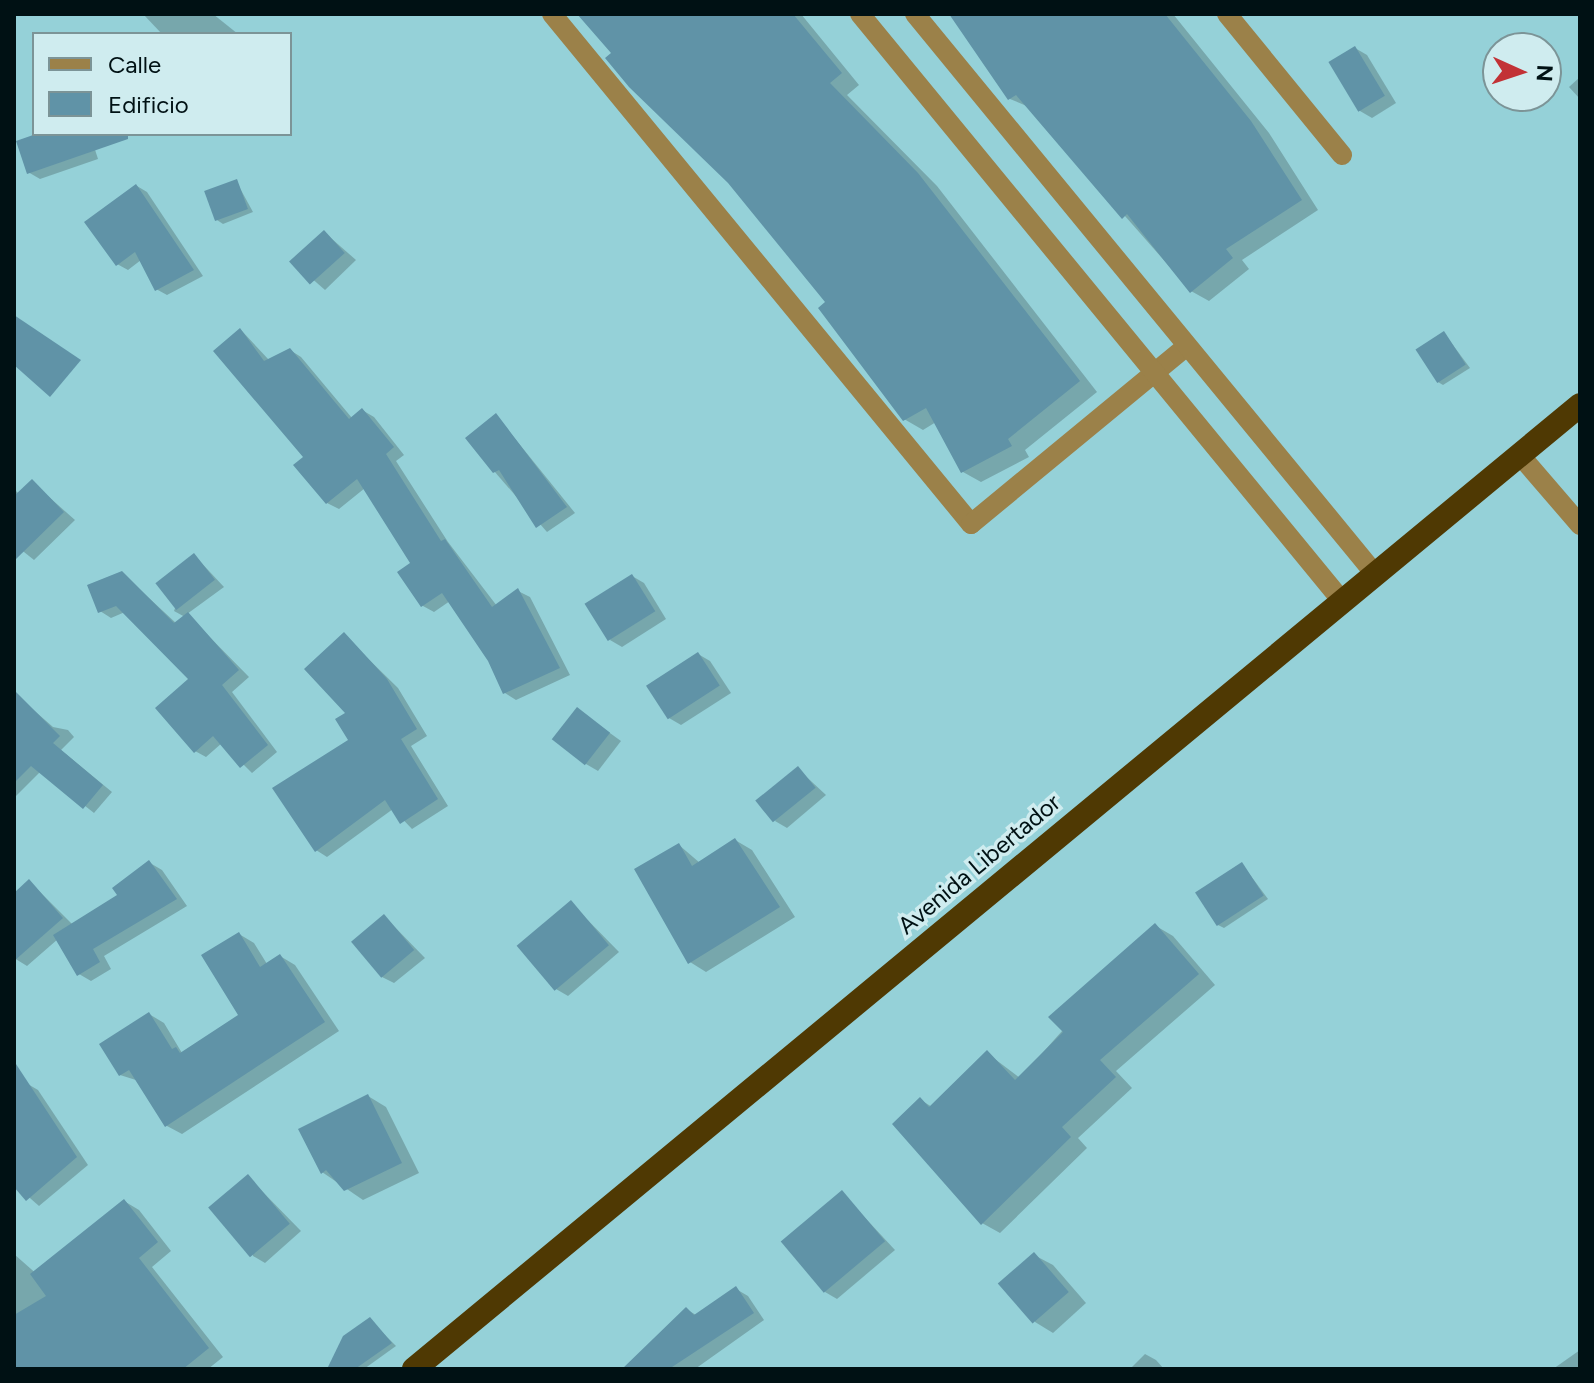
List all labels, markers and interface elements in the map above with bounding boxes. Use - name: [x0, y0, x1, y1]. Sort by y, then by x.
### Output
- legend: [32, 32, 292, 136]
- north arrow: [1482, 32, 1562, 112]
- text: Calle: [108, 50, 161, 79]
- text: N: [1531, 64, 1558, 82]
- text: Edificio: [108, 90, 189, 119]
- street label: Avenida Libertador: [892, 788, 1066, 940]

